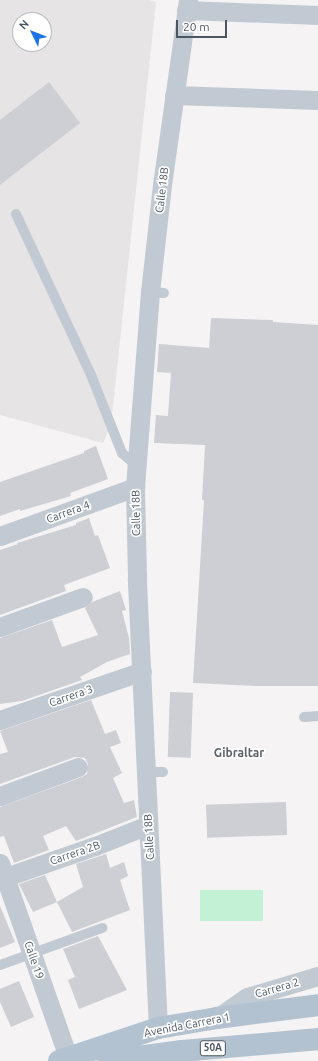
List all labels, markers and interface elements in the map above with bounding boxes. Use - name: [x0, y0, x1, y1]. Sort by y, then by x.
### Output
- north arrow: [12, 12, 52, 52]
- scale bar: [178, 12, 229, 38]
- text: N: [17, 17, 31, 32]
- text: 20 m: [183, 20, 210, 33]
- street label: Calle 18B: [153, 166, 171, 214]
- street label: Calle 18B: [129, 490, 143, 536]
- street label: Carrera 4: [44, 498, 92, 526]
- street label: Carrera 3: [47, 682, 95, 710]
- district label: Gibraltar: [214, 746, 264, 760]
- street label: Calle 18B: [141, 814, 157, 860]
- street label: Carrera 2B: [48, 838, 102, 868]
- street label: Calle 19: [21, 939, 47, 981]
- street label: Carrera 2: [253, 975, 301, 1001]
- street label: Avenida Carrera 1: [143, 1010, 231, 1040]
- road number: 50A: [199, 1040, 227, 1056]

